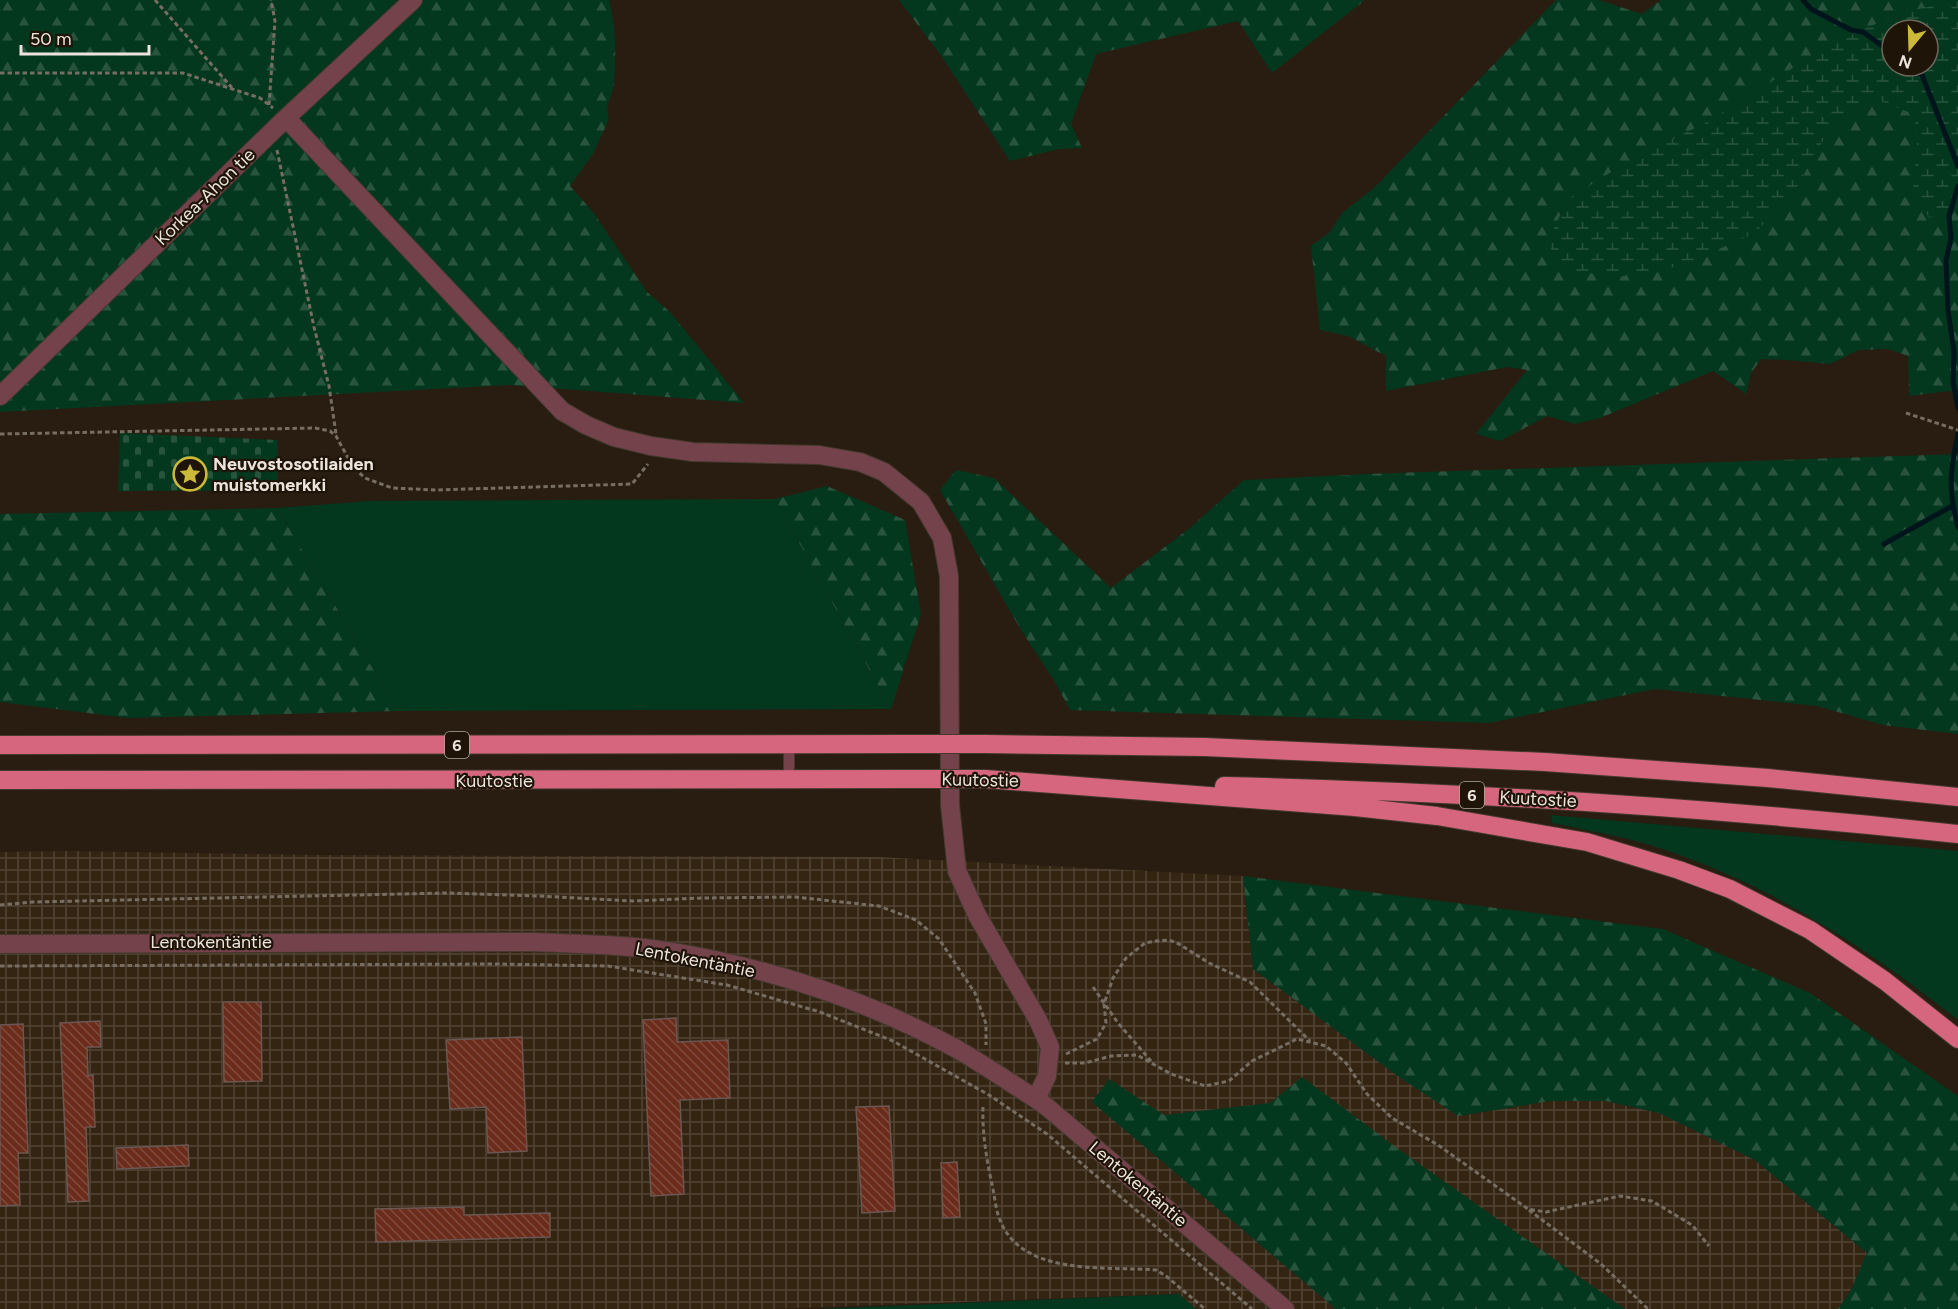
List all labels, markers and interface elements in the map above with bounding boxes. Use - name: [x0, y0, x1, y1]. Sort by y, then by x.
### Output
- scale bar: [21, 18, 148, 56]
- north arrow: [1880, 18, 1940, 78]
- text: 50 m: [30, 28, 72, 50]
- text: N: [1896, 51, 1914, 73]
- street label: Korkea-Ahon tie: [150, 144, 260, 250]
- place label: Neuvostosotilaiden muistomerkki: [213, 453, 374, 496]
- place icon: Neuvostosotilaiden muistomerkki: [172, 456, 208, 492]
- road number: 6: [445, 732, 469, 758]
- street label: Kuutostie: [941, 768, 1019, 792]
- street label: Kuutostie: [455, 770, 533, 792]
- road number: 6: [1460, 782, 1484, 808]
- street label: Kuutostie: [1499, 786, 1577, 812]
- street label: Lentokentäntie: [150, 931, 272, 953]
- street label: Lentokentäntie: [633, 938, 757, 982]
- street label: Lentokentäntie: [1084, 1136, 1192, 1232]

